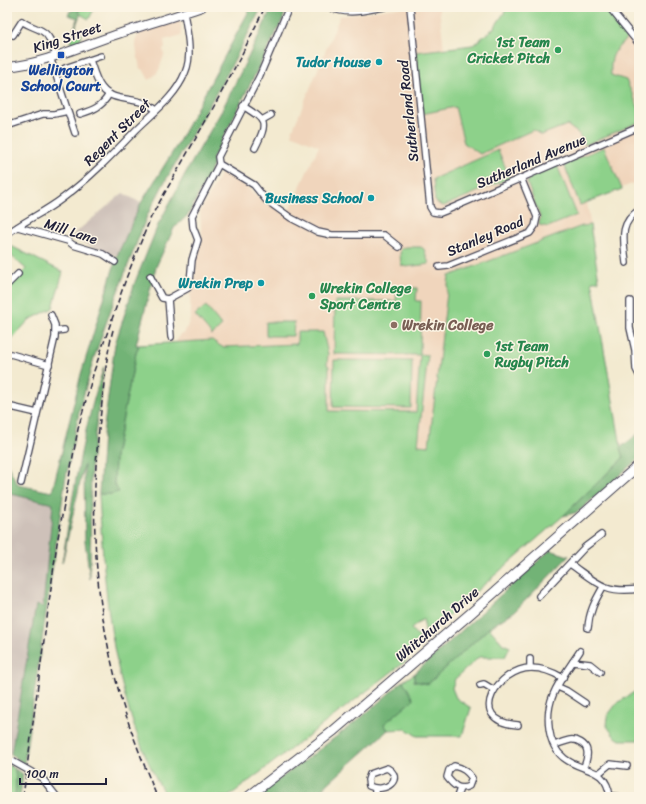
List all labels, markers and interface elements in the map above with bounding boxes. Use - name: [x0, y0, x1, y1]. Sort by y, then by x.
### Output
- street label: King Street: [29, 15, 105, 60]
- place label: 1st Team Cricket Pitch: [466, 30, 551, 71]
- marker: 1st Team Cricket Pitch: [553, 45, 563, 55]
- marker: Wellington School Court: [56, 50, 66, 60]
- place label: Tudor House: [296, 50, 372, 75]
- marker: Tudor House: [374, 57, 384, 67]
- street label: Sutherland Road: [391, 57, 426, 163]
- place label: Wellington School Court: [20, 58, 102, 99]
- street label: Regent Street: [78, 92, 158, 172]
- street label: Sutherland Avenue: [472, 127, 590, 196]
- place label: Business School: [265, 186, 364, 211]
- marker: Business School: [366, 193, 376, 203]
- street label: Stanley Road: [443, 208, 529, 264]
- street label: Mill Lane: [41, 211, 101, 252]
- place label: Wrekin Prep: [178, 271, 254, 296]
- place label: Wrekin College Sport Centre: [319, 276, 412, 317]
- marker: Wrekin Prep: [256, 278, 266, 288]
- marker: Wrekin College Sport Centre: [307, 291, 317, 301]
- place label: Wrekin College: [402, 313, 494, 338]
- marker: Wrekin College: [389, 320, 399, 330]
- place label: 1st Team Rugby Pitch: [494, 334, 570, 375]
- marker: 1st Team Rugby Pitch: [482, 349, 492, 359]
- street label: Whitchurch Drive: [389, 580, 485, 668]
- scale bar: [20, 760, 106, 786]
- text: 100 m: [26, 763, 59, 785]

